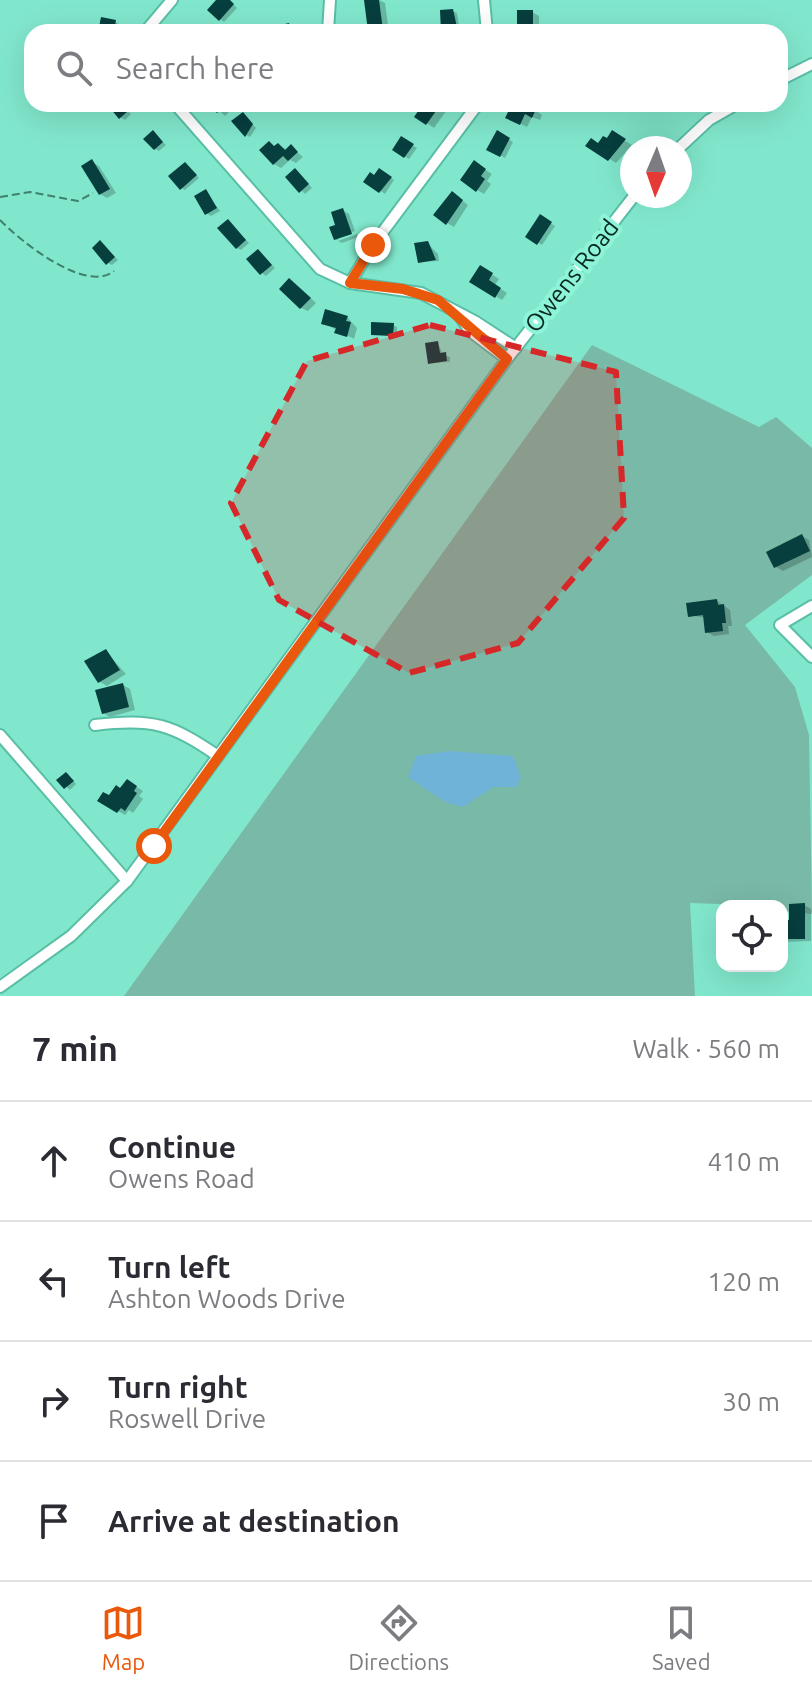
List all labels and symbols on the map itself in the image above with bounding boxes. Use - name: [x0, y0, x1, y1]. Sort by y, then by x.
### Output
- north arrow: [620, 136, 692, 208]
- street label: Owens Road: [519, 214, 624, 337]
- route end: [355, 227, 391, 263]
- route start: [136, 828, 172, 864]

